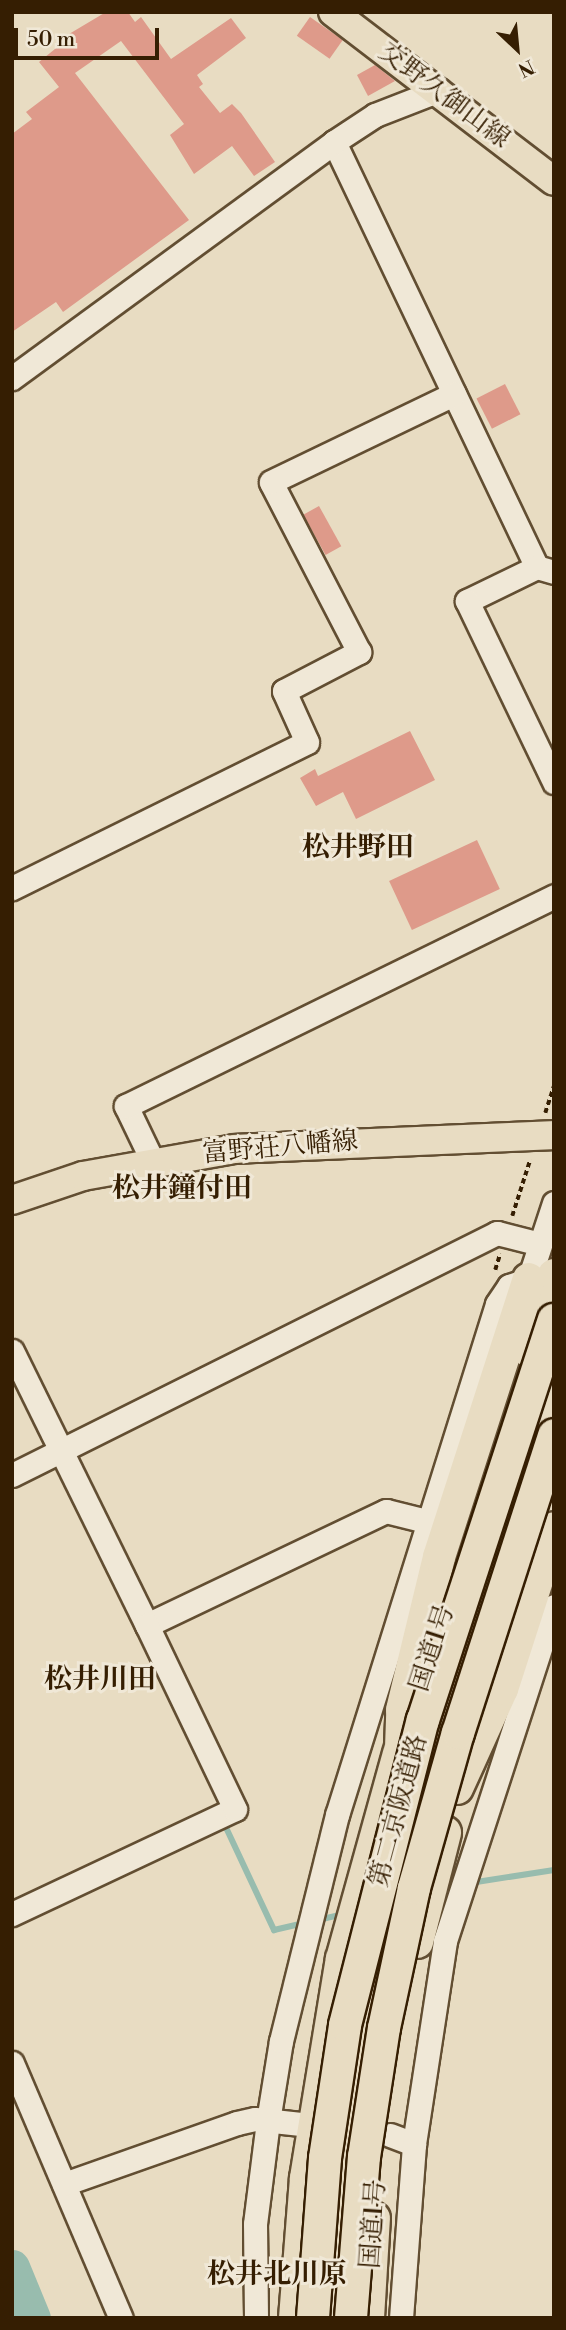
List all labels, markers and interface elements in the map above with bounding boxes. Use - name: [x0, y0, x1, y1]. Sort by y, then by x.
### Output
- scale bar: [18, 14, 163, 58]
- north arrow: [482, 14, 552, 84]
- text: 50 m: [27, 27, 75, 53]
- street label: 交野久御山線: [372, 37, 516, 155]
- text: N: [514, 54, 538, 82]
- district label: 松井野田: [302, 831, 414, 865]
- street label: 富野荘八幡線: [201, 1126, 359, 1170]
- district label: 松井鐘付田: [112, 1172, 252, 1206]
- street label: 国道1号: [404, 1601, 462, 1695]
- district label: 松井川田: [44, 1663, 156, 1697]
- street label: 第二京阪道路: [364, 1732, 434, 1890]
- street label: 国道1号: [355, 2178, 393, 2270]
- district label: 松井北川原: [207, 2258, 347, 2292]

